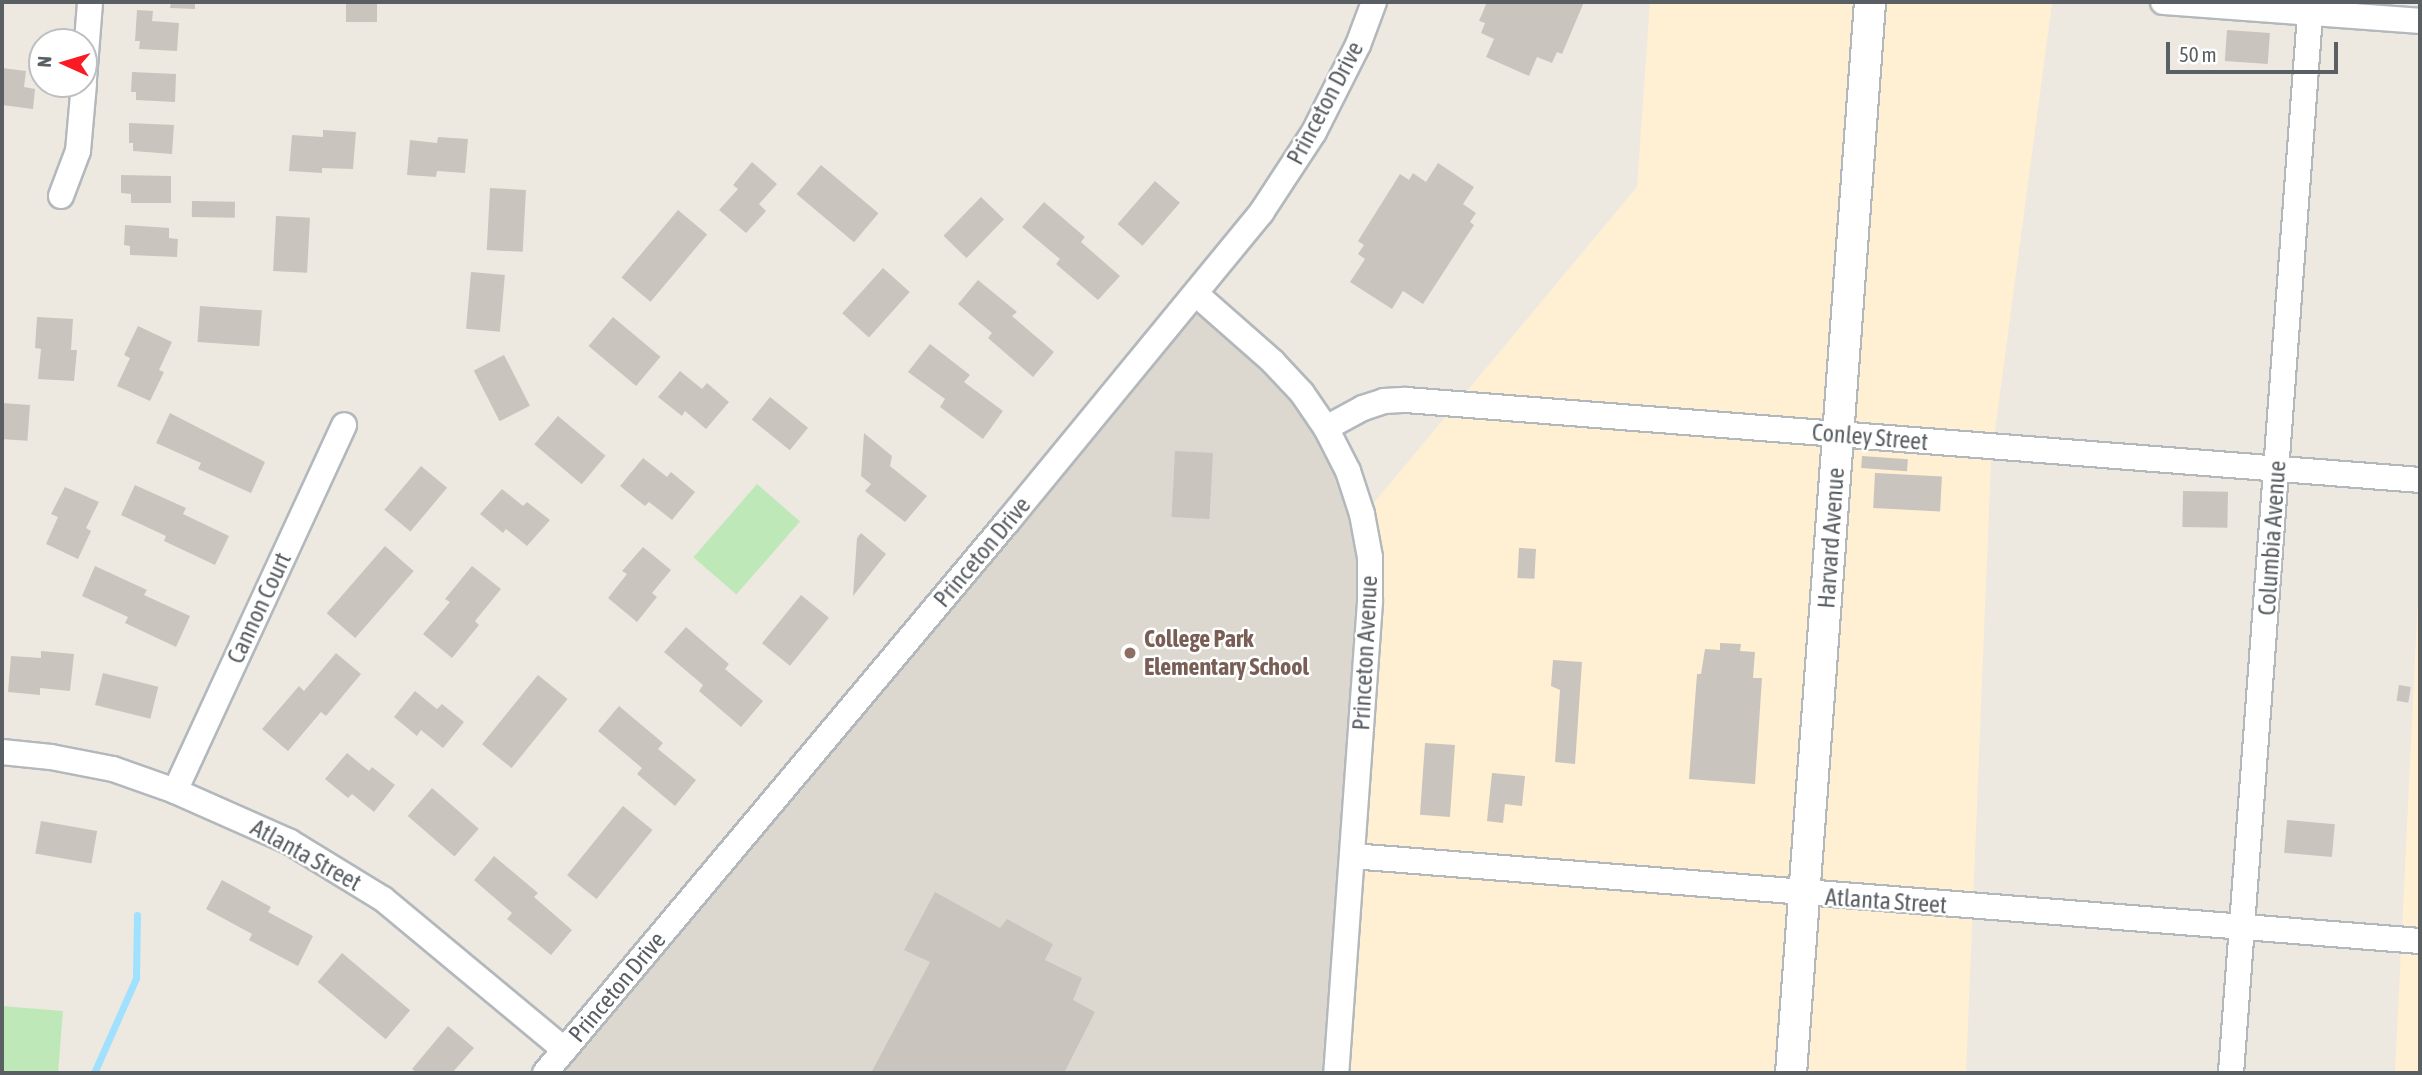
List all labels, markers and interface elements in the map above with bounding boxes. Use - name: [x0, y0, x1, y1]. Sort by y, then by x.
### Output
- north arrow: [28, 28, 98, 98]
- scale bar: [2170, 28, 2342, 72]
- street label: Princeton Drive: [1281, 37, 1369, 169]
- text: 50 m: [2179, 42, 2217, 66]
- text: N: [33, 55, 55, 68]
- street label: Conley Street: [1811, 418, 1929, 456]
- street label: Columbia Avenue: [2252, 460, 2292, 616]
- street label: Harvard Avenue: [1812, 467, 1850, 609]
- street label: Princeton Drive: [928, 491, 1036, 613]
- street label: Cannon Court: [221, 548, 297, 668]
- street label: Princeton Avenue: [1347, 575, 1383, 731]
- place label: College Park Elementary School: [1144, 625, 1309, 681]
- marker: College Park Elementary School: [1122, 645, 1138, 661]
- street label: Atlanta Street: [246, 813, 366, 897]
- street label: Atlanta Street: [1824, 882, 1948, 920]
- street label: Princeton Drive: [563, 926, 671, 1048]

